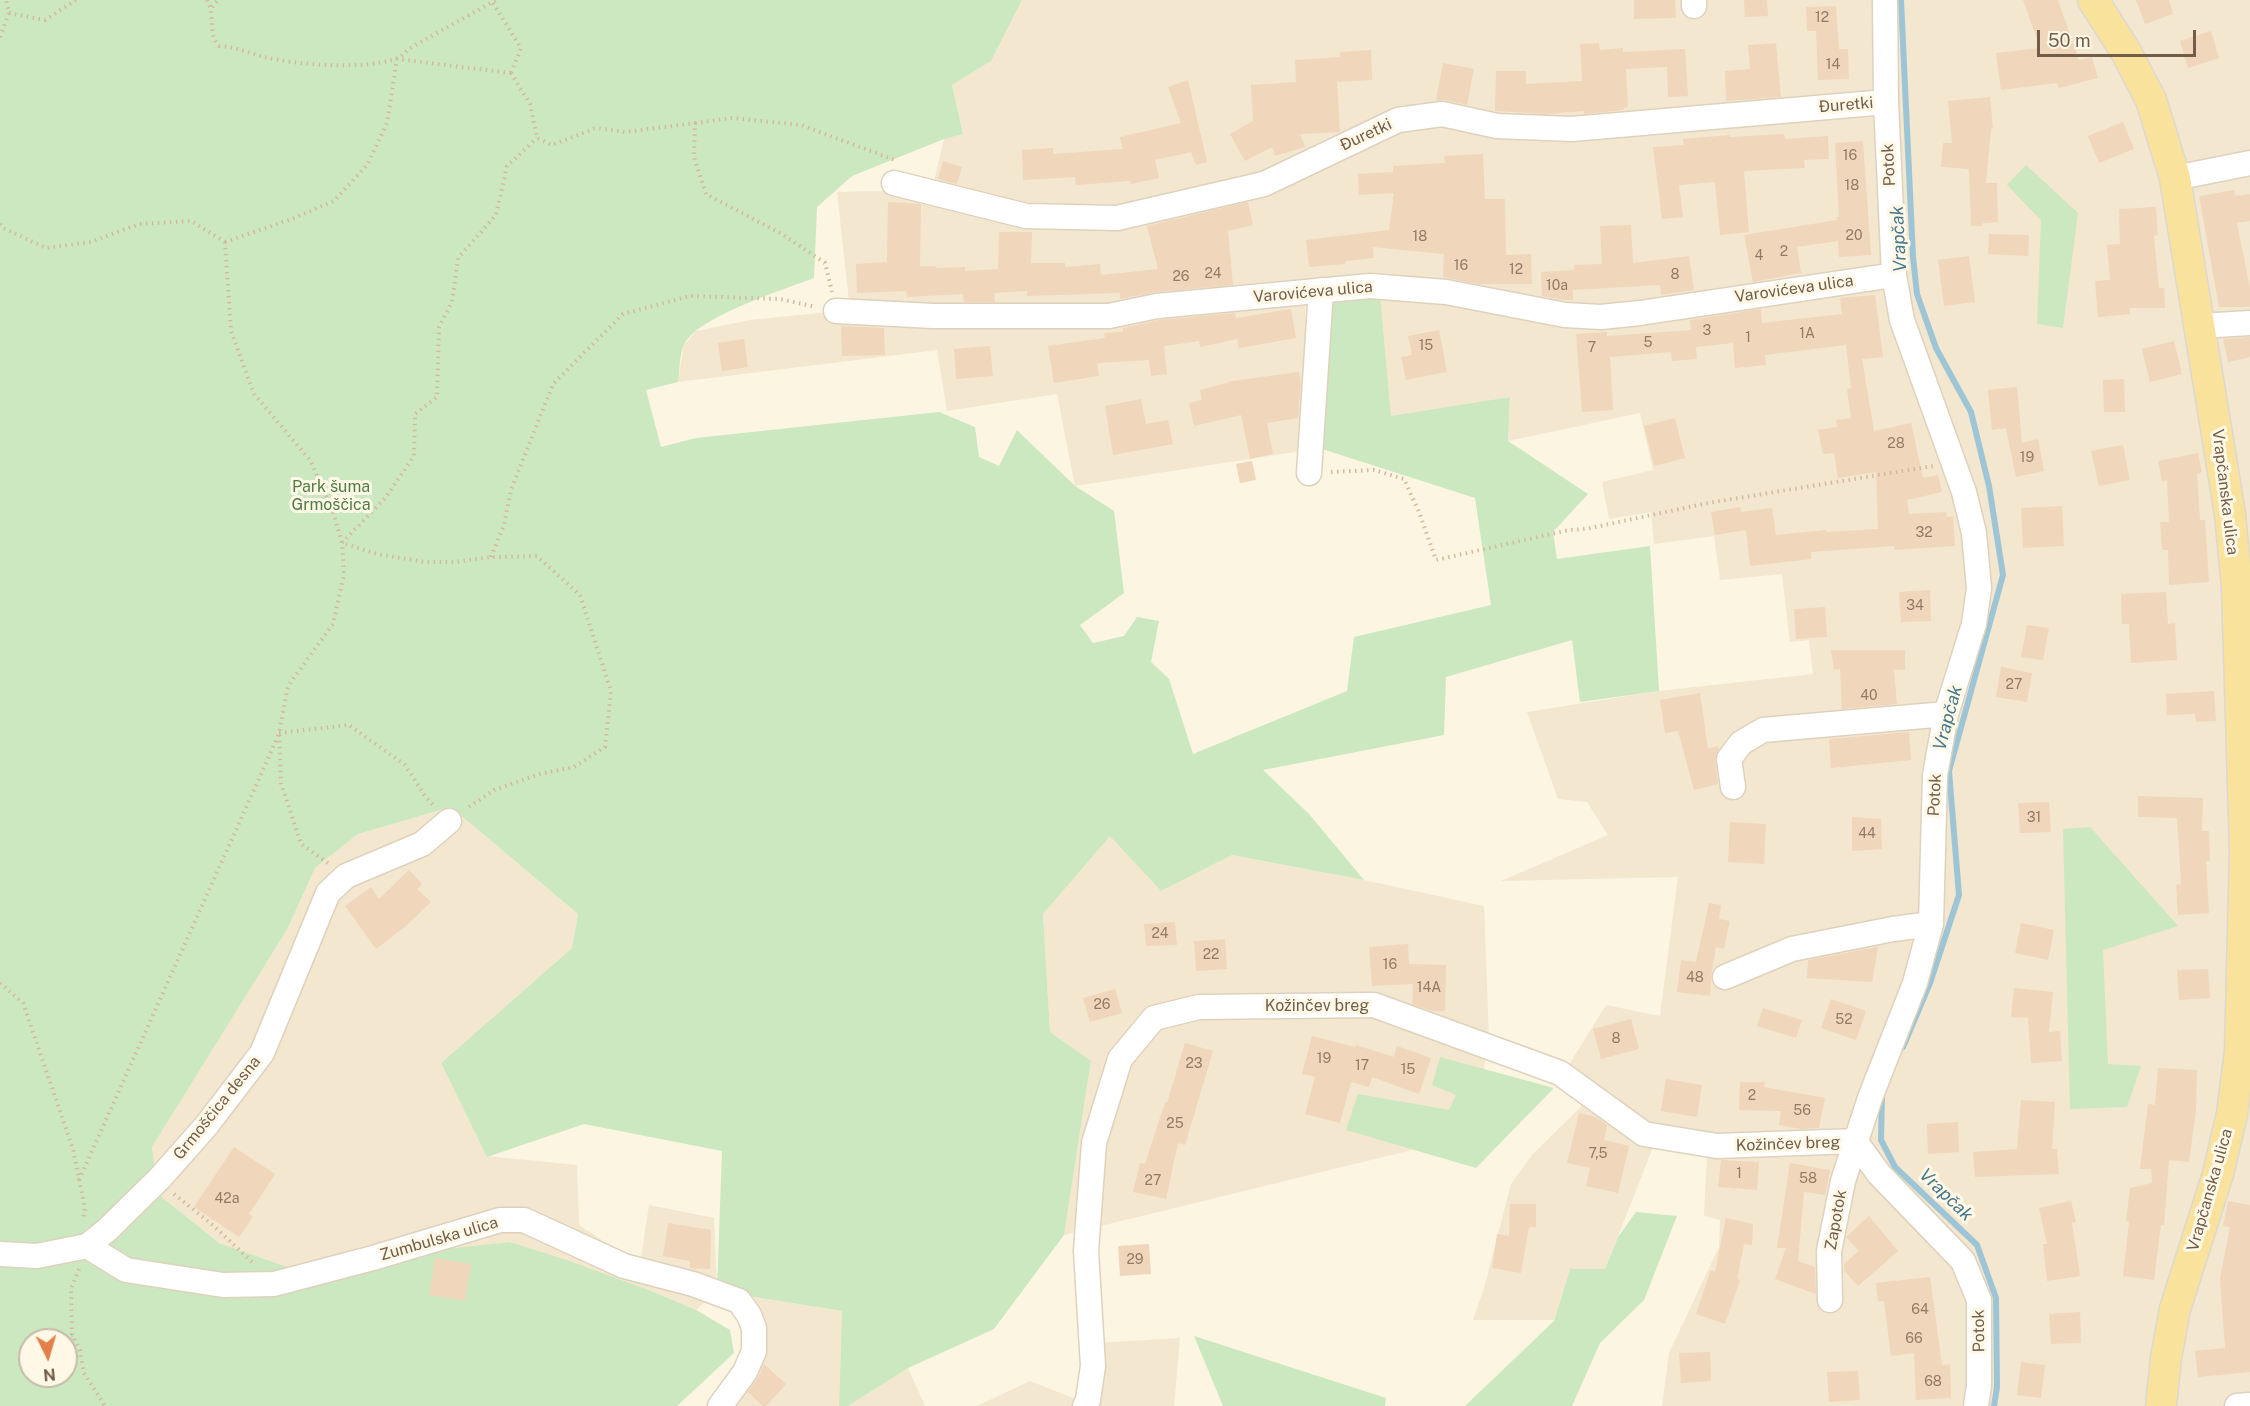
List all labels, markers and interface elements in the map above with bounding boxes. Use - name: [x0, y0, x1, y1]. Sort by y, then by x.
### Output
- house number: 12: [1815, 10, 1829, 26]
- scale bar: [2040, 18, 2199, 56]
- text: 50 m: [2048, 30, 2091, 51]
- house number: 14: [1826, 57, 1840, 73]
- street label: Đuretki: [1818, 93, 1874, 117]
- street label: Đuretki: [1337, 115, 1395, 155]
- street label: Potok: [1878, 143, 1900, 187]
- house number: 16: [1843, 148, 1857, 164]
- house number: 18: [1845, 178, 1859, 194]
- water label: Vrapčak: [1886, 205, 1912, 273]
- house number: 20: [1846, 228, 1862, 244]
- house number: 18: [1413, 229, 1427, 245]
- house number: 2: [1780, 244, 1788, 260]
- house number: 4: [1755, 248, 1763, 264]
- house number: 16: [1454, 258, 1468, 274]
- house number: 12: [1509, 262, 1523, 278]
- house number: 24: [1204, 266, 1222, 282]
- house number: 8: [1670, 267, 1680, 283]
- house number: 26: [1172, 269, 1190, 285]
- street label: Varovićeva ulica: [1733, 271, 1855, 307]
- street label: Varovićeva ulica: [1253, 277, 1373, 307]
- house number: 10a: [1546, 278, 1568, 294]
- house number: 3: [1703, 323, 1711, 339]
- house number: 1A: [1799, 326, 1815, 342]
- house number: 1: [1745, 330, 1751, 346]
- house number: 5: [1644, 335, 1652, 351]
- house number: 15: [1419, 338, 1433, 354]
- house number: 7: [1588, 340, 1596, 356]
- street label: Vrapčanska ulica: [2208, 428, 2242, 556]
- house number: 28: [1887, 436, 1905, 452]
- house number: 19: [2020, 450, 2034, 466]
- park label: Park šuma Grmoščica: [291, 477, 371, 515]
- house number: 32: [1915, 525, 1933, 541]
- house number: 34: [1906, 598, 1924, 614]
- house number: 27: [2006, 677, 2022, 693]
- water label: Vrapčak: [1929, 683, 1967, 753]
- house number: 40: [1860, 688, 1878, 704]
- street label: Potok: [1924, 773, 1946, 817]
- house number: 31: [2027, 810, 2041, 826]
- house number: 44: [1858, 826, 1876, 842]
- house number: 24: [1151, 926, 1169, 942]
- house number: 22: [1203, 947, 1219, 963]
- house number: 16: [1383, 957, 1397, 973]
- house number: 48: [1686, 970, 1704, 986]
- house number: 14A: [1417, 980, 1441, 996]
- street label: Kožinčev breg: [1265, 996, 1369, 1016]
- house number: 26: [1093, 997, 1111, 1013]
- house number: 52: [1835, 1012, 1853, 1028]
- house number: 8: [1611, 1031, 1621, 1047]
- house number: 19: [1317, 1051, 1331, 1067]
- street label: Grmoščica desna: [169, 1052, 265, 1164]
- house number: 23: [1185, 1056, 1203, 1072]
- house number: 17: [1355, 1058, 1369, 1074]
- house number: 15: [1401, 1062, 1415, 1078]
- house number: 2: [1748, 1088, 1756, 1104]
- house number: 56: [1793, 1103, 1811, 1119]
- house number: 25: [1166, 1116, 1184, 1132]
- street label: Vrapčanska ulica: [2183, 1126, 2237, 1254]
- street label: Kožinčev breg: [1735, 1133, 1841, 1155]
- house number: 7,5: [1588, 1146, 1608, 1162]
- water label: Vrapčak: [1915, 1164, 1977, 1226]
- house number: 1: [1736, 1166, 1742, 1182]
- house number: 58: [1799, 1171, 1817, 1187]
- house number: 27: [1145, 1173, 1161, 1189]
- street label: Zapotok: [1821, 1188, 1851, 1252]
- house number: 42a: [215, 1191, 239, 1207]
- street label: Zumbulska ulica: [378, 1213, 500, 1265]
- house number: 29: [1126, 1252, 1144, 1268]
- house number: 64: [1911, 1302, 1929, 1318]
- street label: Potok: [1969, 1309, 1989, 1353]
- north arrow: [18, 1328, 78, 1388]
- house number: 66: [1905, 1331, 1923, 1347]
- text: N: [42, 1364, 57, 1384]
- house number: 68: [1924, 1374, 1942, 1390]

